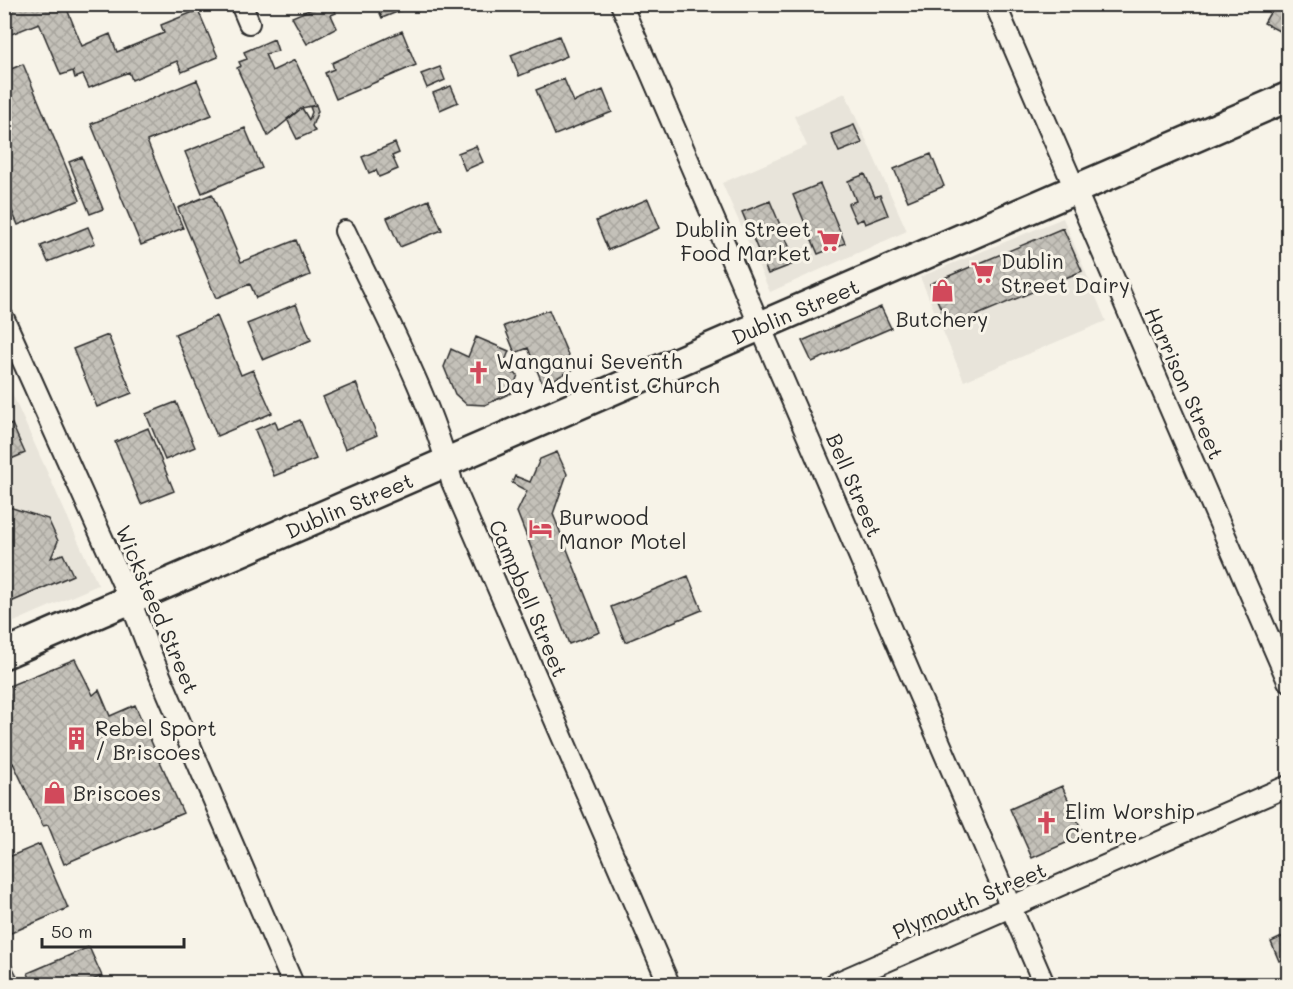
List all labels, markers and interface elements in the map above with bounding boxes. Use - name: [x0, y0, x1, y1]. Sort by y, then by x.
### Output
- place label: Dublin Street Food Market: [675, 215, 811, 266]
- supermarket icon: Dublin Street Food Market: [816, 227, 842, 253]
- place label: Dublin Street Dairy: [1001, 247, 1130, 298]
- supermarket icon: Dublin Street Dairy: [970, 259, 996, 285]
- street label: Dublin Street: [727, 272, 863, 350]
- shop icon: Butchery: [929, 277, 955, 303]
- street label: Harrison Street: [1139, 303, 1231, 463]
- place label: Butchery: [896, 305, 988, 332]
- place label: Wanganui Seventh Day Adventist Church: [496, 347, 720, 398]
- church icon: Wanganui Seventh Day Adventist Church: [465, 359, 491, 385]
- street label: Bell Street: [821, 429, 889, 541]
- street label: Dublin Street: [281, 466, 417, 544]
- place label: Burwood Manor Motel: [559, 503, 687, 554]
- street label: Campbell Street: [484, 515, 574, 681]
- hotel icon: Burwood Manor Motel: [528, 515, 554, 541]
- street label: Wicksteed Street: [110, 521, 206, 697]
- place label: Rebel Sport / Briscoes: [95, 714, 217, 765]
- building icon: Rebel Sport / Briscoes: [64, 726, 90, 752]
- shop icon: Briscoes: [42, 779, 68, 805]
- place label: Briscoes: [73, 779, 161, 806]
- place label: Elim Worship Centre: [1065, 797, 1195, 848]
- church icon: Elim Worship Centre: [1034, 809, 1060, 835]
- street label: Plymouth Street: [888, 855, 1050, 945]
- scale bar: [42, 911, 184, 949]
- text: 50 m: [51, 919, 93, 943]

